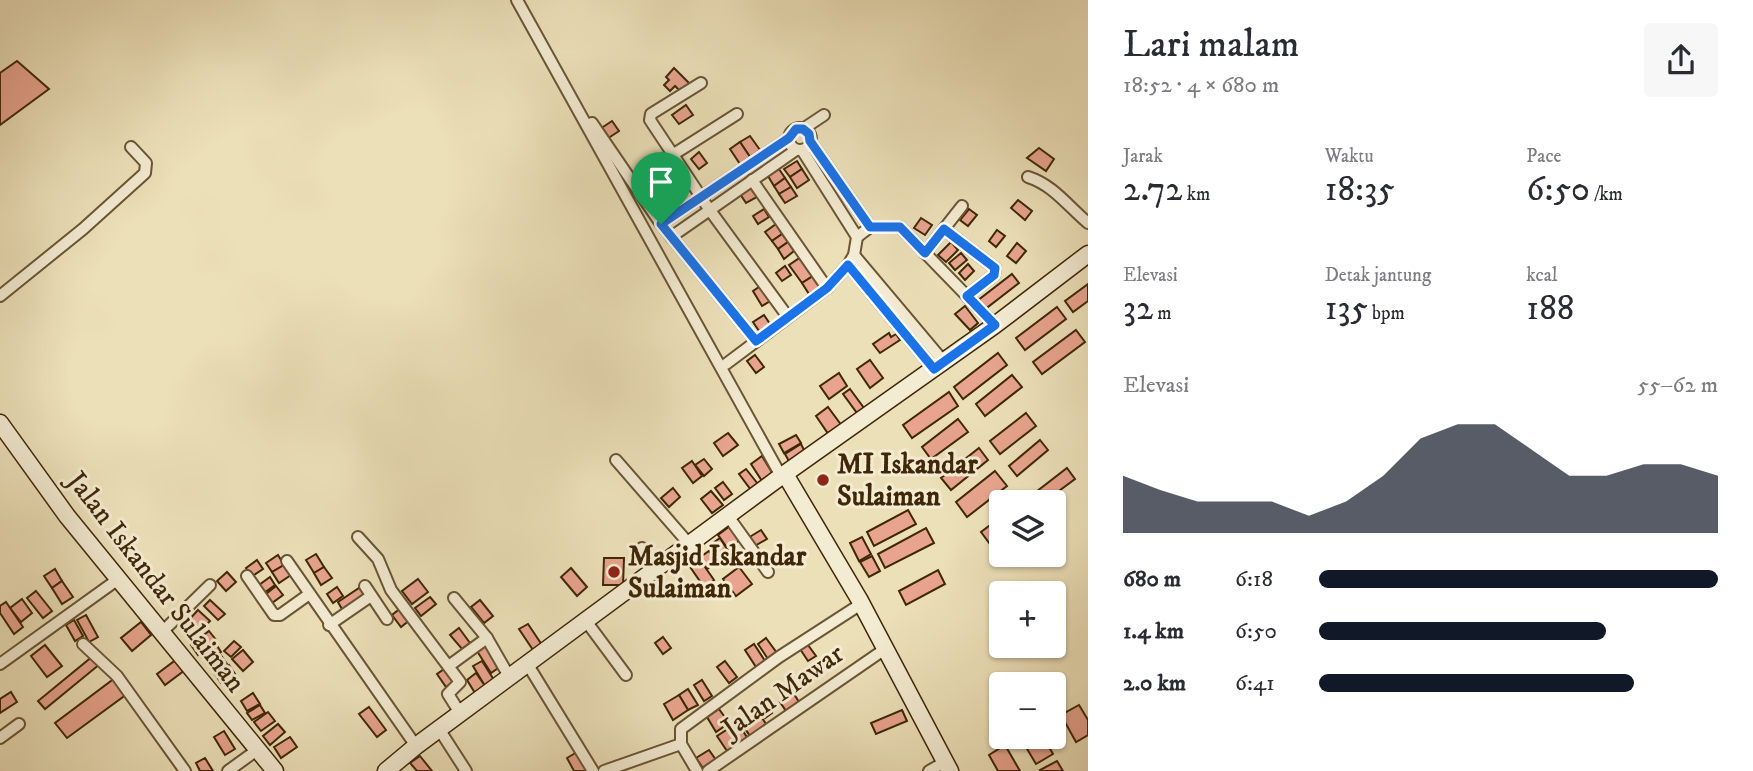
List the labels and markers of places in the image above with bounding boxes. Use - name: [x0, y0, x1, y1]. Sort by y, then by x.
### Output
- pin: [631, 152, 691, 224]
- place label: MI Iskandar Sulaiman: [837, 447, 978, 514]
- marker: MI Iskandar Sulaiman: [815, 472, 831, 488]
- place label: Masjid Iskandar Sulaiman: [628, 539, 807, 606]
- marker: Masjid Iskandar Sulaiman: [606, 564, 622, 580]

